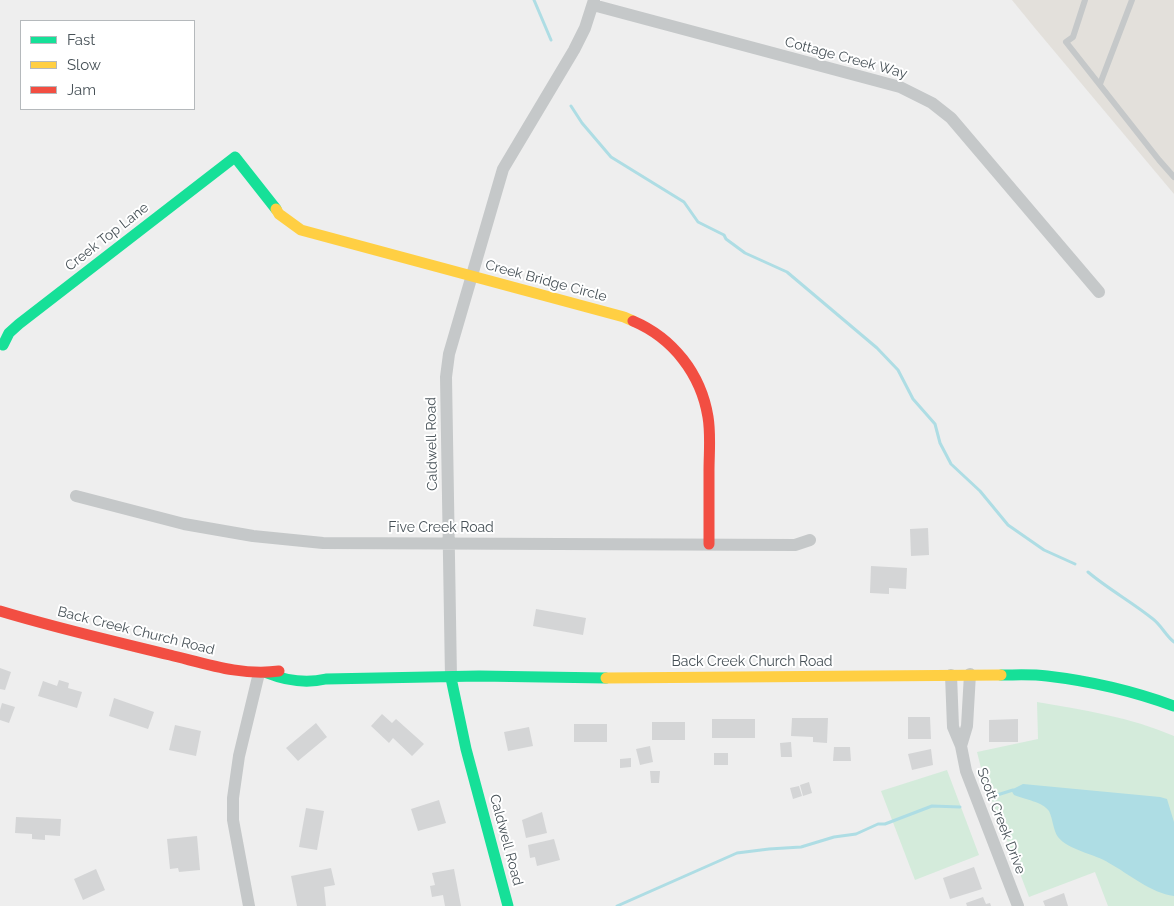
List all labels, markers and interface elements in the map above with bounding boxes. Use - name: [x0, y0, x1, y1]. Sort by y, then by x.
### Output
- legend: [20, 20, 195, 110]
- text: Fast: [67, 31, 95, 49]
- street label: Cottage Creek Way: [783, 34, 909, 82]
- text: Slow: [67, 56, 101, 74]
- text: Jam: [67, 81, 96, 99]
- street label: Creek Top Lane: [62, 199, 152, 275]
- street label: Creek Bridge Circle: [483, 257, 609, 305]
- street label: Caldwell Road: [423, 397, 441, 491]
- street label: Five Creek Road: [388, 520, 494, 536]
- street label: Back Creek Church Road: [56, 603, 216, 659]
- street label: Back Creek Church Road: [671, 654, 833, 670]
- street label: Scott Creek Drive: [973, 766, 1029, 876]
- street label: Caldwell Road: [486, 792, 526, 888]

